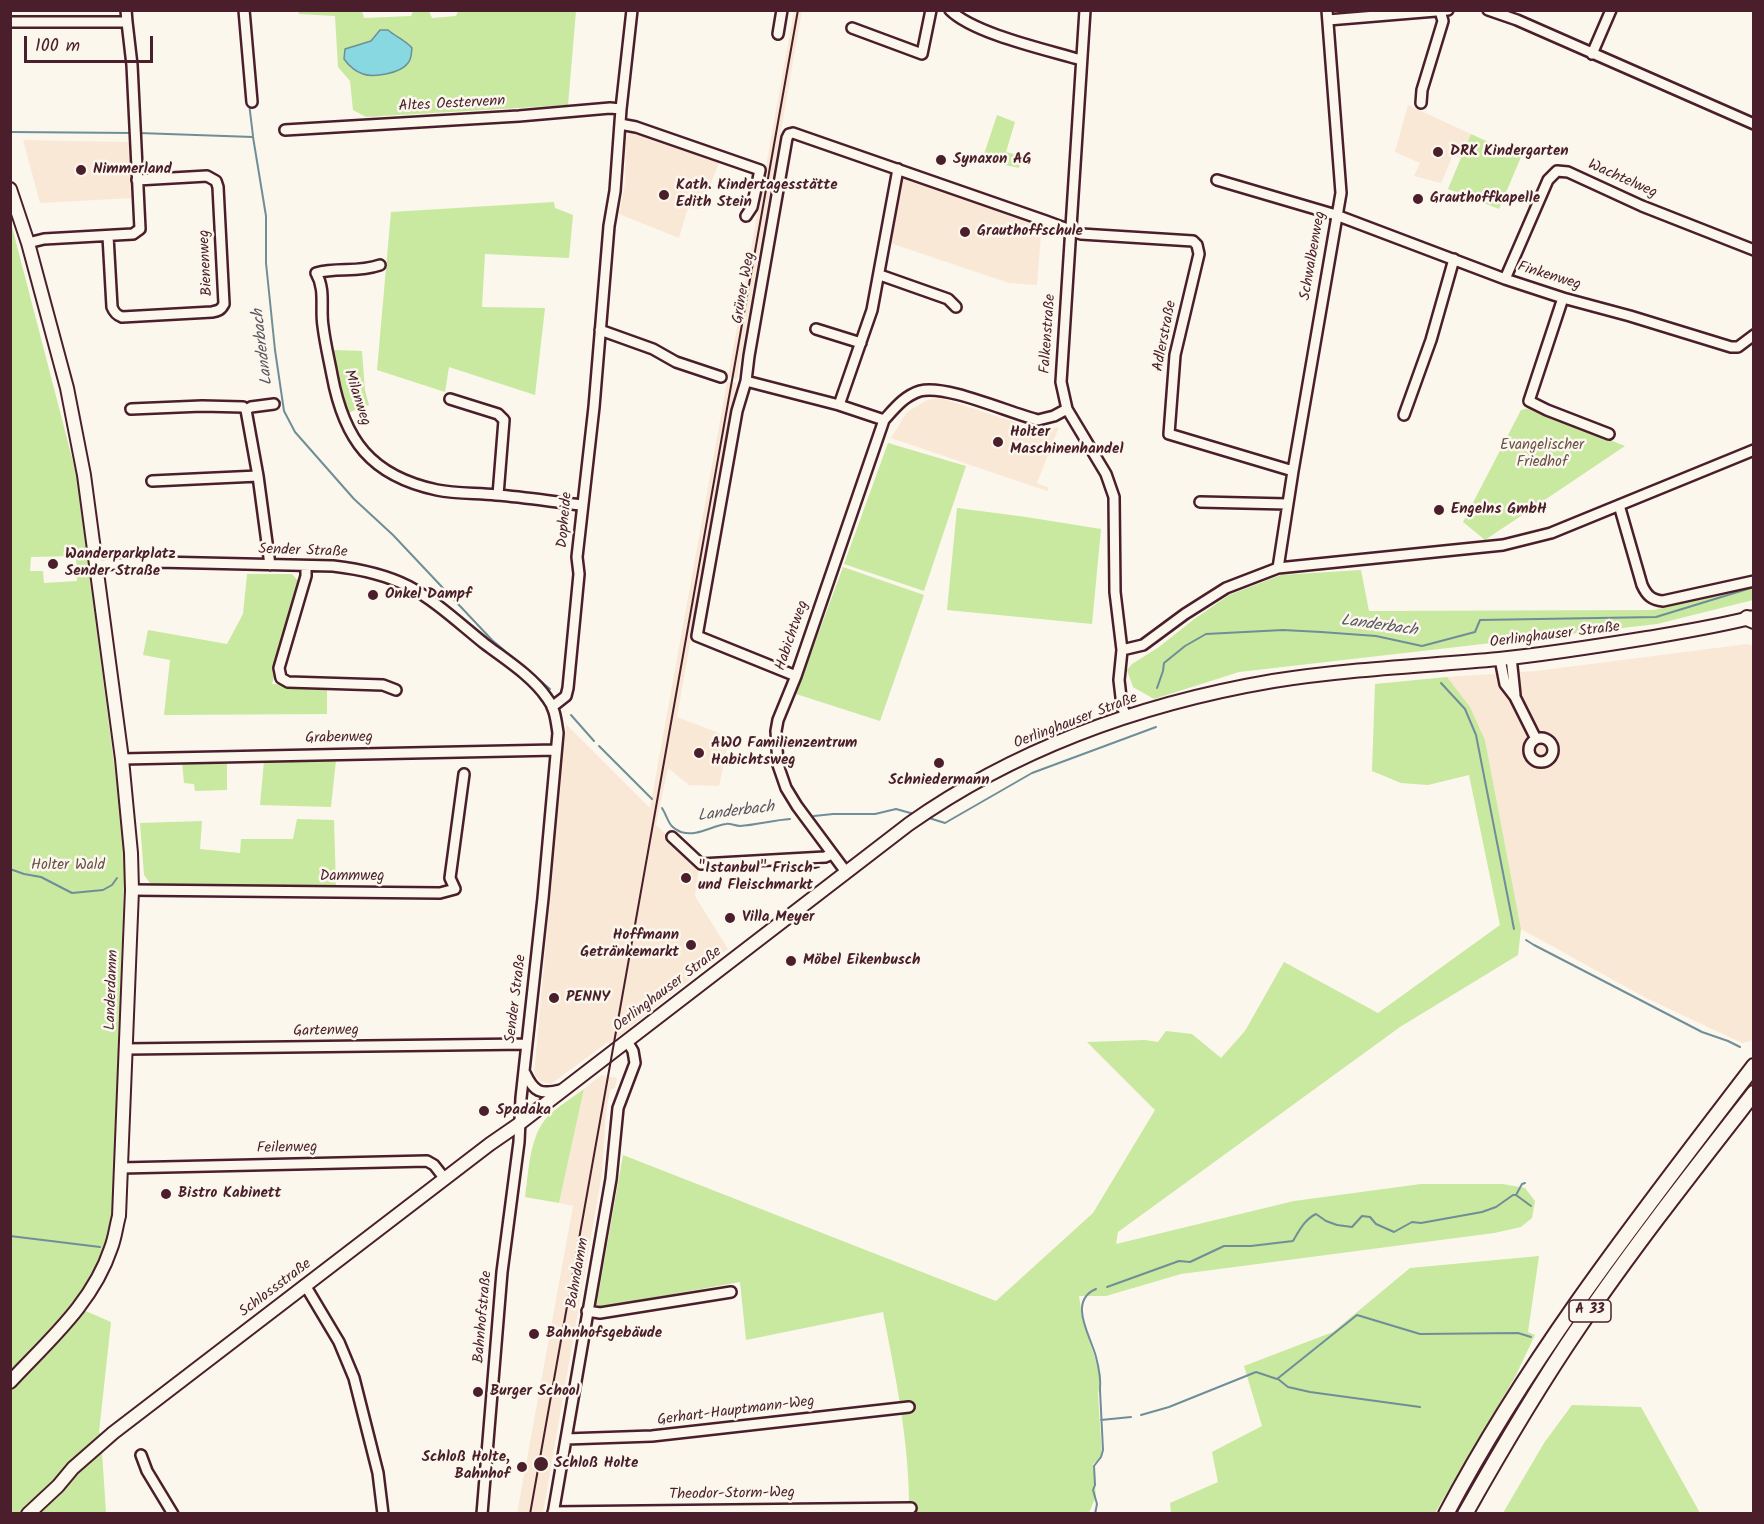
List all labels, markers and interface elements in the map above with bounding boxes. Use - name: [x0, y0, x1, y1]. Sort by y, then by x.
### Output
- scale bar: [27, 24, 156, 62]
- text: 100 m: [35, 32, 80, 61]
- street label: Altes Oestervenn: [398, 93, 506, 117]
- place label: DRK Kindergarten: [1450, 143, 1569, 161]
- marker: DRK Kindergarten: [1431, 145, 1445, 159]
- place label: Synaxon AG: [953, 151, 1031, 169]
- marker: Synaxon AG: [934, 153, 948, 167]
- street label: Wachtelweg: [1585, 157, 1659, 203]
- place label: Nimmerland: [93, 161, 172, 179]
- marker: Nimmerland: [74, 163, 88, 177]
- place label: Kath. Kindertagesstätte Edith Stein: [676, 177, 838, 212]
- marker: Kath. Kindertagesstätte Edith Stein: [657, 188, 671, 202]
- place label: Grauthoffkapelle: [1430, 190, 1540, 208]
- marker: Grauthoffkapelle: [1411, 192, 1425, 206]
- street label: Schwalbenweg: [1297, 210, 1331, 302]
- place label: Grauthoffschule: [977, 223, 1083, 241]
- marker: Grauthoffschule: [958, 225, 972, 239]
- street label: Bienenweg: [196, 229, 218, 297]
- street label: Grüner Weg: [730, 251, 760, 325]
- street label: Finkenweg: [1515, 259, 1583, 295]
- street label: Falkenstraße: [1037, 293, 1061, 375]
- street label: Adlerstraße: [1150, 299, 1182, 373]
- water label: Landerbach: [250, 308, 278, 386]
- street label: Milanweg: [338, 368, 374, 428]
- place label: Holter Maschinenhandel: [1010, 424, 1123, 459]
- marker: Holter Maschinenhandel: [991, 435, 1005, 449]
- park label: Evangelischer Friedhof: [1500, 437, 1584, 472]
- street label: Dopheide: [555, 491, 577, 549]
- place label: Engelns GmbH: [1451, 501, 1547, 519]
- marker: Engelns GmbH: [1432, 503, 1446, 517]
- street label: Sender Straße: [258, 541, 348, 563]
- place label: Wanderparkplatz Sender Straße: [65, 546, 176, 581]
- marker: Wanderparkplatz Sender Straße: [46, 557, 60, 571]
- place label: Onkel Dampf: [385, 586, 472, 604]
- marker: Onkel Dampf: [366, 588, 380, 602]
- street label: Habichtweg: [773, 599, 813, 673]
- water label: Landerbach: [1340, 612, 1418, 642]
- street label: Oerlinghauser Straße: [1489, 619, 1621, 653]
- street label: Oerlinghauser Straße: [1012, 690, 1140, 754]
- street label: Grabenweg: [305, 729, 373, 749]
- place label: AWO Familienzentrum Habichtsweg: [711, 735, 857, 770]
- marker: AWO Familienzentrum Habichtsweg: [692, 746, 706, 760]
- marker: Schniedermann: [932, 756, 946, 770]
- place label: Schniedermann: [889, 772, 989, 790]
- water label: Landerbach: [697, 799, 775, 827]
- park label: Holter Wald: [31, 857, 105, 875]
- place label: "Istanbul" Frisch- und Fleischmarkt: [698, 860, 821, 895]
- street label: Dammweg: [320, 868, 384, 886]
- marker: "Istanbul" Frisch- und Fleischmarkt: [679, 871, 693, 885]
- place label: Villa Meyer: [742, 909, 814, 927]
- marker: Villa Meyer: [723, 911, 737, 925]
- place label: Hoffmann Getränkemarkt: [580, 927, 679, 962]
- marker: Hoffmann Getränkemarkt: [684, 938, 698, 952]
- street label: Oerlinghauser Straße: [610, 943, 726, 1037]
- street label: Landerdamm: [103, 949, 123, 1031]
- place label: Möbel Eikenbusch: [803, 952, 920, 970]
- street label: Sender Straße: [503, 954, 531, 1044]
- marker: Möbel Eikenbusch: [784, 954, 798, 968]
- place label: PENNY: [566, 989, 610, 1007]
- marker: PENNY: [547, 991, 561, 1005]
- street label: Gartenweg: [293, 1022, 359, 1042]
- place label: Spadaka: [496, 1102, 551, 1120]
- marker: Spadaka: [477, 1104, 491, 1118]
- street label: Feilenweg: [257, 1139, 317, 1159]
- place label: Bistro Kabinett: [178, 1185, 281, 1203]
- marker: Bistro Kabinett: [159, 1187, 173, 1201]
- street label: Bahndamm: [564, 1236, 594, 1310]
- street label: Schlossstraße: [236, 1256, 316, 1322]
- street label: Bahnhofstraße: [471, 1270, 497, 1364]
- road number: A 33: [1569, 1300, 1611, 1322]
- place label: Bahnhofsgebäude: [546, 1325, 662, 1343]
- marker: Bahnhofsgebäude: [527, 1327, 541, 1341]
- place label: Burger School: [490, 1383, 580, 1401]
- marker: Burger School: [471, 1385, 485, 1399]
- street label: Gerhart-Hauptmann-Weg: [656, 1393, 816, 1431]
- place label: Schloß Holte, Bahnhof: [422, 1449, 510, 1484]
- marker: Schloß Holte: [532, 1455, 550, 1473]
- place label: Schloß Holte: [554, 1455, 638, 1473]
- marker: Schloß Holte, Bahnhof: [515, 1460, 529, 1474]
- street label: Theodor-Storm-Weg: [669, 1485, 795, 1505]

